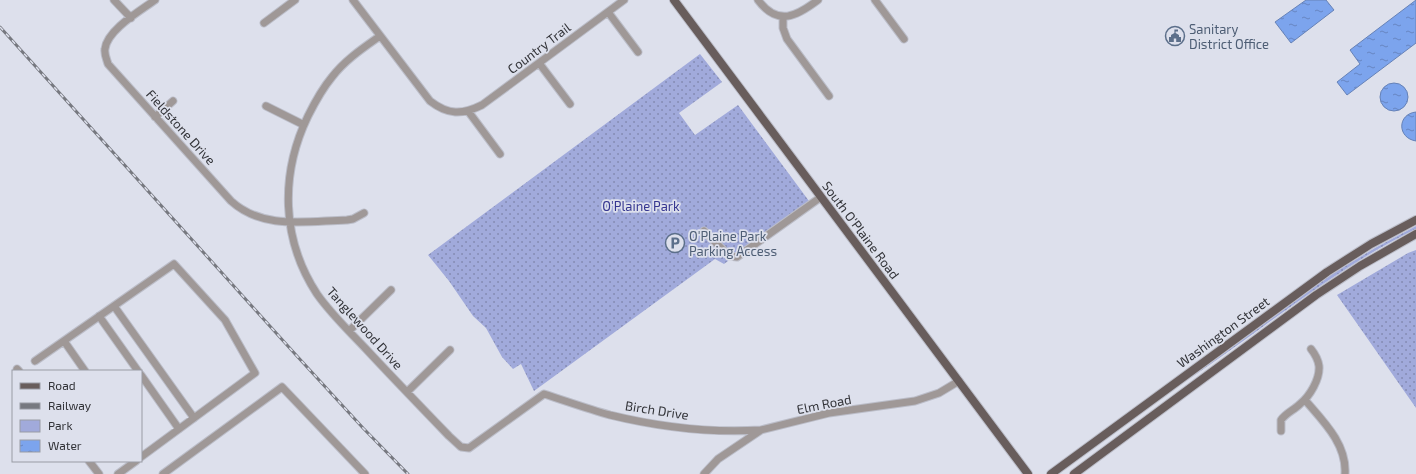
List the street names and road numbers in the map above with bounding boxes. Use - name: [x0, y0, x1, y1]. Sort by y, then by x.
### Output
- street label: Country Trail: [504, 19, 574, 77]
- street label: Fieldstone Drive: [143, 86, 219, 168]
- street label: South O'Plaine Road: [819, 178, 903, 282]
- street label: Tanglewood Drive: [324, 283, 406, 373]
- street label: Washington Street: [1174, 293, 1272, 371]
- street label: Elm Road: [795, 391, 853, 417]
- street label: Birch Drive: [624, 397, 690, 423]

